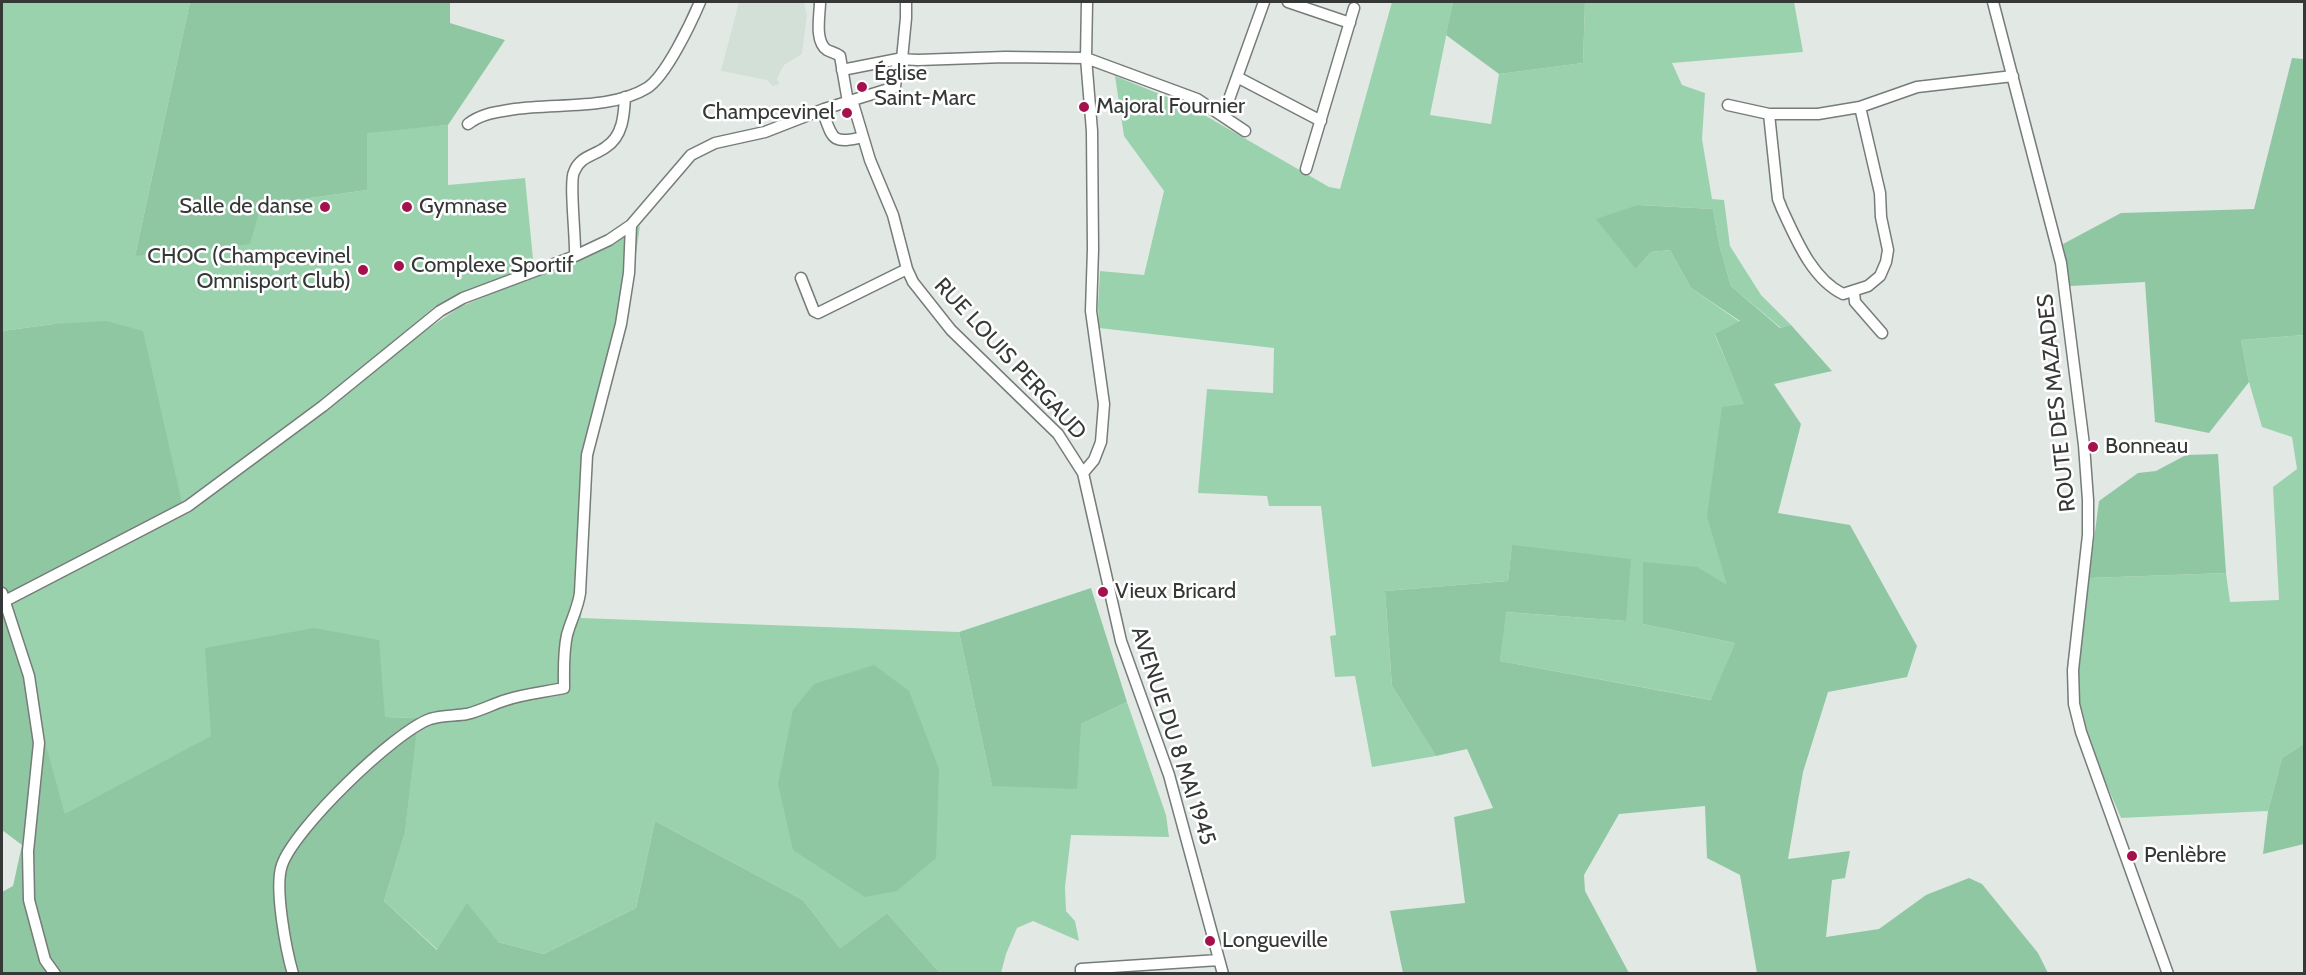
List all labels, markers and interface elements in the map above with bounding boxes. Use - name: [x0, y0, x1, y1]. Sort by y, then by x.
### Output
- place label: Église Saint-Marc: [874, 61, 976, 112]
- marker: Église Saint-Marc: [855, 80, 869, 94]
- place label: Majoral Fournier: [1096, 94, 1245, 120]
- place label: Champcevinel: [702, 100, 835, 126]
- marker: Majoral Fournier: [1077, 100, 1091, 114]
- marker: Champcevinel: [840, 106, 854, 120]
- place label: Salle de danse: [179, 194, 313, 220]
- place label: Gymnase: [419, 194, 507, 220]
- marker: Salle de danse: [318, 200, 332, 214]
- marker: Gymnase: [400, 200, 414, 214]
- place label: CHOC (Champcevinel Omnisport Club): [147, 244, 351, 296]
- place label: Complexe Sportif: [411, 253, 574, 279]
- marker: Complexe Sportif: [392, 259, 406, 273]
- marker: CHOC (Champcevinel Omnisport Club): [356, 263, 370, 277]
- street label: RUE LOUIS PERGAUD: [928, 273, 1092, 445]
- street label: ROUTE DES MAZADES: [2032, 293, 2082, 513]
- place label: Bonneau: [2105, 434, 2188, 460]
- marker: Bonneau: [2086, 440, 2100, 454]
- place label: Vieux Bricard: [1115, 579, 1236, 605]
- marker: Vieux Bricard: [1096, 585, 1110, 599]
- street label: AVENUE DU 8 MAI 1945: [1125, 623, 1221, 849]
- place label: Penlèbre: [2144, 843, 2226, 869]
- marker: Penlèbre: [2125, 849, 2139, 863]
- place label: Longueville: [1222, 928, 1328, 954]
- marker: Longueville: [1203, 934, 1217, 948]

